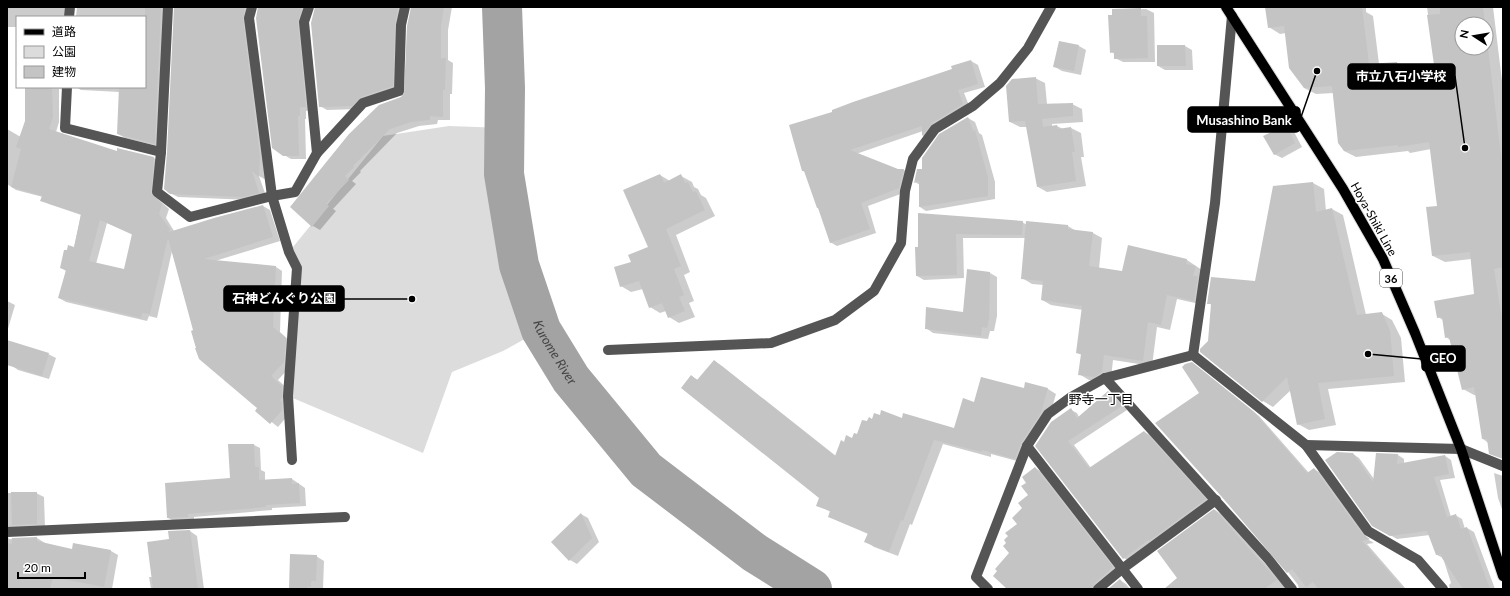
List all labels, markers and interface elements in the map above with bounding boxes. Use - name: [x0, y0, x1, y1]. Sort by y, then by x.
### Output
- legend: [16, 16, 146, 88]
- north arrow: [1454, 16, 1494, 56]
- text: 道路: [52, 24, 76, 39]
- text: N: [1456, 28, 1471, 39]
- text: 公園: [52, 44, 76, 59]
- text: 建物: [52, 64, 76, 79]
- callout: 市立八石小学校: [1348, 64, 1455, 89]
- text: 市立八石小学校: [1355, 68, 1447, 84]
- callout: Musashino Bank: [1188, 107, 1300, 132]
- text: Musashino Bank: [1196, 112, 1292, 128]
- street label: Hoya-Shiki Line: [1348, 179, 1400, 259]
- road number: 36: [1380, 269, 1402, 287]
- callout: 石神どんぐり公園: [224, 286, 344, 311]
- text: 石神どんぐり公園: [232, 290, 336, 306]
- water label: Kurome River: [530, 318, 581, 388]
- callout: GEO: [1422, 346, 1465, 371]
- text: GEO: [1429, 350, 1457, 366]
- district label: 野寺一丁目: [1068, 391, 1134, 407]
- scale bar: [18, 554, 85, 580]
- text: 20 m: [24, 560, 51, 575]

